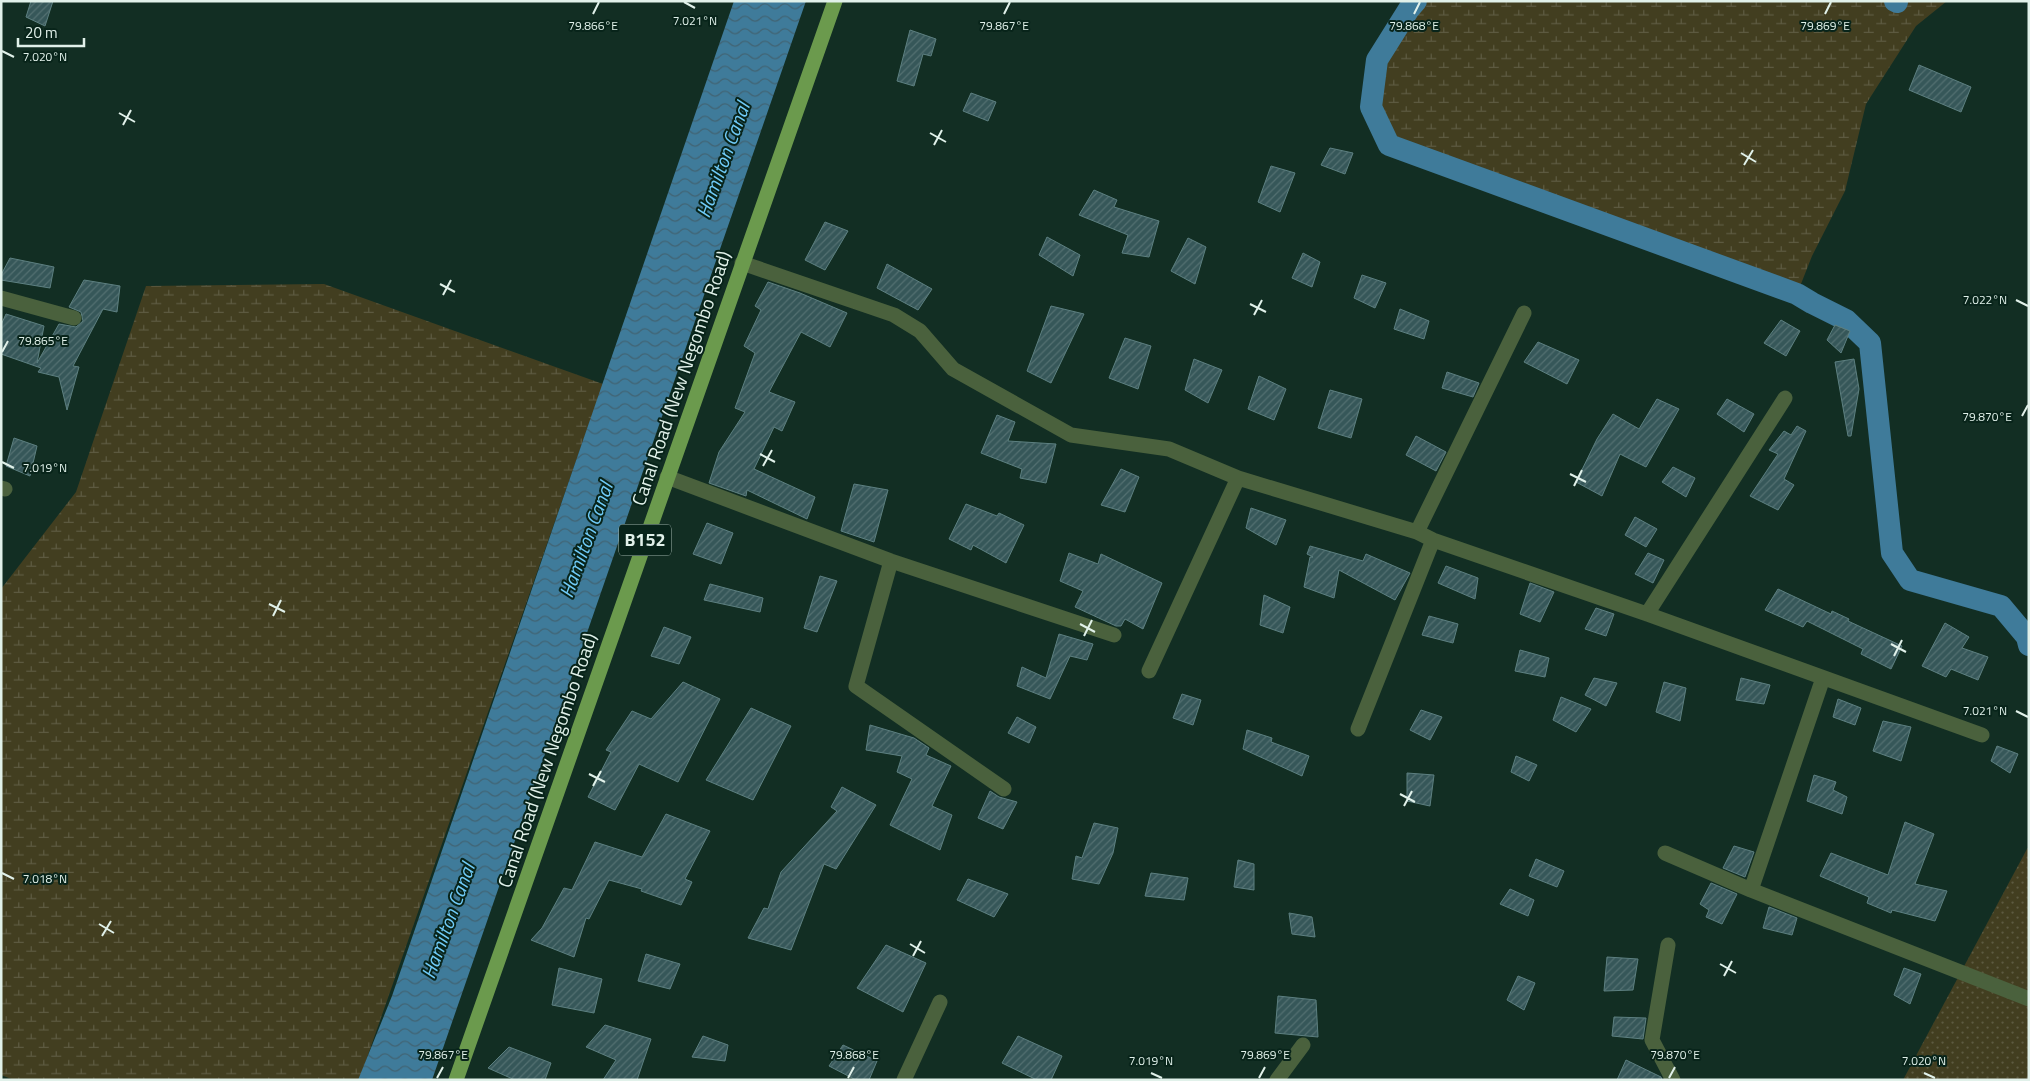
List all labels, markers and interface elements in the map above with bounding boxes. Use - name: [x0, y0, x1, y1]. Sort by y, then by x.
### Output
- text: 7.021°N: [673, 11, 717, 30]
- scale bar: [18, 15, 84, 47]
- text: 79.866°E: [568, 16, 618, 35]
- text: 79.867°E: [979, 16, 1029, 35]
- text: 79.868°E: [1389, 16, 1439, 35]
- text: 79.869°E: [1800, 16, 1850, 35]
- text: 20 m: [25, 21, 58, 44]
- text: 7.020°N: [23, 47, 67, 66]
- water label: Hamilton Canal: [687, 95, 759, 222]
- street label: Canal Road (New Negombo Road): [623, 247, 738, 509]
- text: 7.022°N: [1963, 290, 2007, 309]
- text: 79.865°E: [18, 331, 68, 350]
- text: 79.870°E: [1962, 407, 2012, 426]
- text: 7.019°N: [23, 458, 67, 477]
- water label: Hamilton Canal: [550, 475, 622, 602]
- road number: B152: [619, 524, 671, 556]
- street label: Canal Road (New Negombo Road): [489, 629, 604, 891]
- text: 7.021°N: [1963, 701, 2007, 720]
- water label: Hamilton Canal: [412, 856, 484, 983]
- text: 7.018°N: [23, 869, 67, 888]
- text: 79.867°E: [418, 1045, 468, 1064]
- text: 79.868°E: [829, 1045, 879, 1064]
- text: 79.869°E: [1240, 1045, 1290, 1064]
- text: 79.870°E: [1650, 1045, 1700, 1064]
- text: 7.019°N: [1129, 1051, 1173, 1070]
- text: 7.020°N: [1902, 1051, 1946, 1070]

